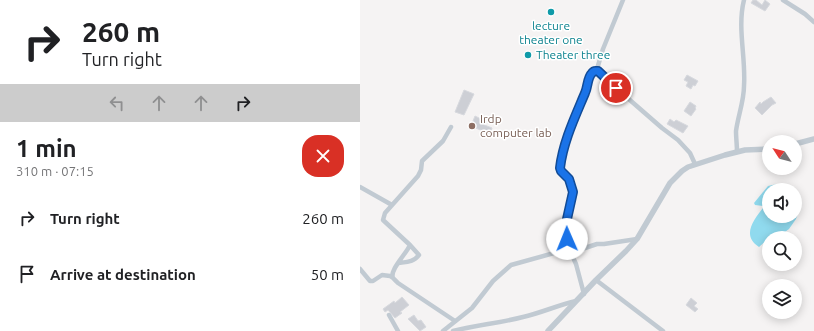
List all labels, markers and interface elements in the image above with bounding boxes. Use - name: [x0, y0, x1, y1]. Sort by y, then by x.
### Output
- marker: lecture theater one: [546, 7, 556, 17]
- icon: right: [16, 16, 68, 68]
- text: 260 m: [82, 16, 160, 47]
- place label: lecture theater one: [519, 19, 583, 46]
- place label: Theater three: [536, 48, 610, 61]
- text: Turn right: [82, 49, 162, 69]
- marker: Theater three: [523, 50, 533, 60]
- pin: [599, 71, 633, 105]
- icon: arrive: [605, 77, 627, 99]
- icon: left: [106, 92, 128, 114]
- icon: ahead: [148, 92, 170, 114]
- icon: ahead: [190, 92, 212, 114]
- icon: right: [232, 92, 254, 114]
- place label: Irdp computer lab: [480, 112, 552, 139]
- marker: Irdp computer lab: [467, 121, 477, 131]
- text: 1 min: [16, 135, 77, 162]
- button: close: [302, 135, 344, 177]
- north arrow: [762, 135, 802, 175]
- map controls: [762, 135, 802, 319]
- text: 310 m · 07:15: [16, 164, 94, 178]
- button: sound: [762, 183, 802, 223]
- icon: right: [16, 207, 38, 229]
- text: Turn right: [50, 210, 120, 227]
- text: 260 m: [302, 210, 344, 227]
- position arrow: [546, 218, 588, 260]
- button: search: [762, 231, 802, 271]
- icon: arrive: [16, 263, 38, 285]
- text: Arrive at destination: [50, 266, 196, 283]
- text: 50 m: [311, 266, 344, 283]
- button: layers: [762, 279, 802, 319]

